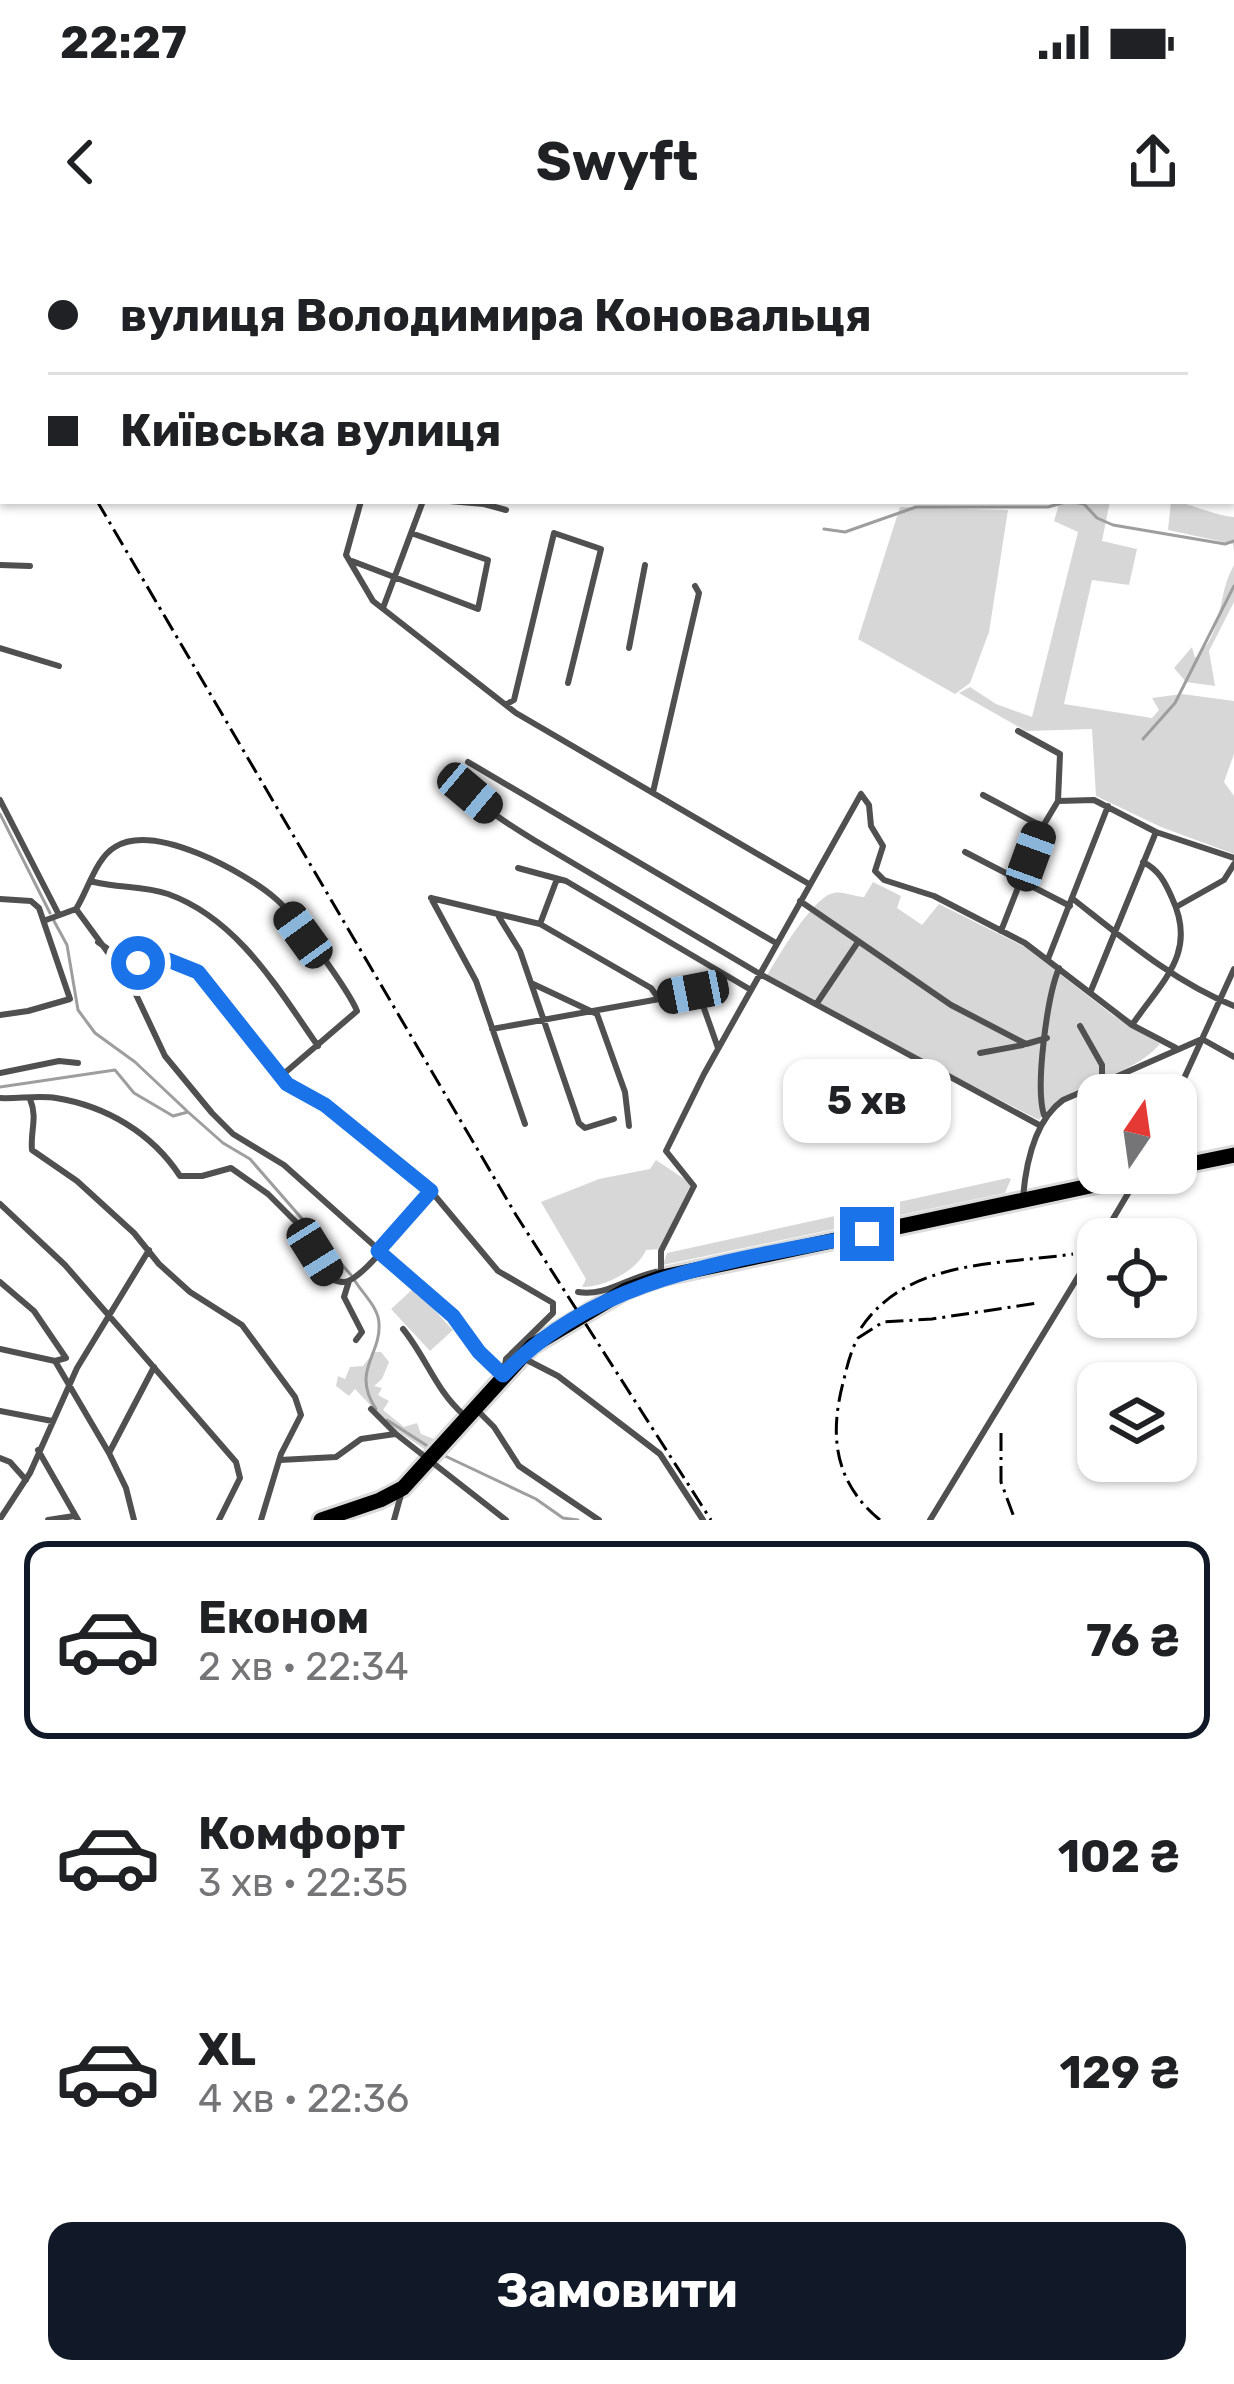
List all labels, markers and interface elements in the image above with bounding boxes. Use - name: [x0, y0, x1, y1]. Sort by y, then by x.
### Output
- text: 22:27: [60, 16, 187, 69]
- icon: back: [48, 129, 114, 195]
- icon: share: [1120, 129, 1186, 195]
- text: Swyft: [536, 130, 698, 194]
- text: вулиця Володимира Коновальця: [120, 289, 872, 342]
- text: Київська вулиця: [120, 404, 501, 457]
- car: [431, 756, 509, 830]
- car: [1002, 816, 1060, 896]
- car: [267, 895, 339, 975]
- route start: [111, 936, 165, 990]
- car: [654, 967, 732, 1017]
- callout: 5 хв: [783, 1060, 951, 1144]
- north arrow: [1077, 1074, 1197, 1194]
- map controls: [1077, 1074, 1197, 1482]
- text: 5 хв: [827, 1078, 907, 1124]
- route end: [840, 1207, 894, 1261]
- car: [281, 1212, 349, 1292]
- button: locate: [1077, 1218, 1197, 1338]
- button: layers: [1077, 1362, 1197, 1482]
- icon: car: [54, 1586, 162, 1694]
- text: Економ: [198, 1591, 369, 1644]
- text: 76 ₴: [1086, 1614, 1180, 1667]
- text: 2 хв · 22:34: [198, 1644, 409, 1690]
- icon: car: [54, 1802, 162, 1910]
- text: Комфорт: [198, 1807, 405, 1860]
- text: 102 ₴: [1058, 1830, 1180, 1883]
- text: 3 хв · 22:35: [198, 1860, 408, 1906]
- icon: car: [54, 2018, 162, 2126]
- text: XL: [198, 2023, 256, 2076]
- text: 129 ₴: [1059, 2046, 1180, 2099]
- text: 4 хв · 22:36: [198, 2076, 409, 2122]
- button: Замовити: [48, 2222, 1186, 2360]

